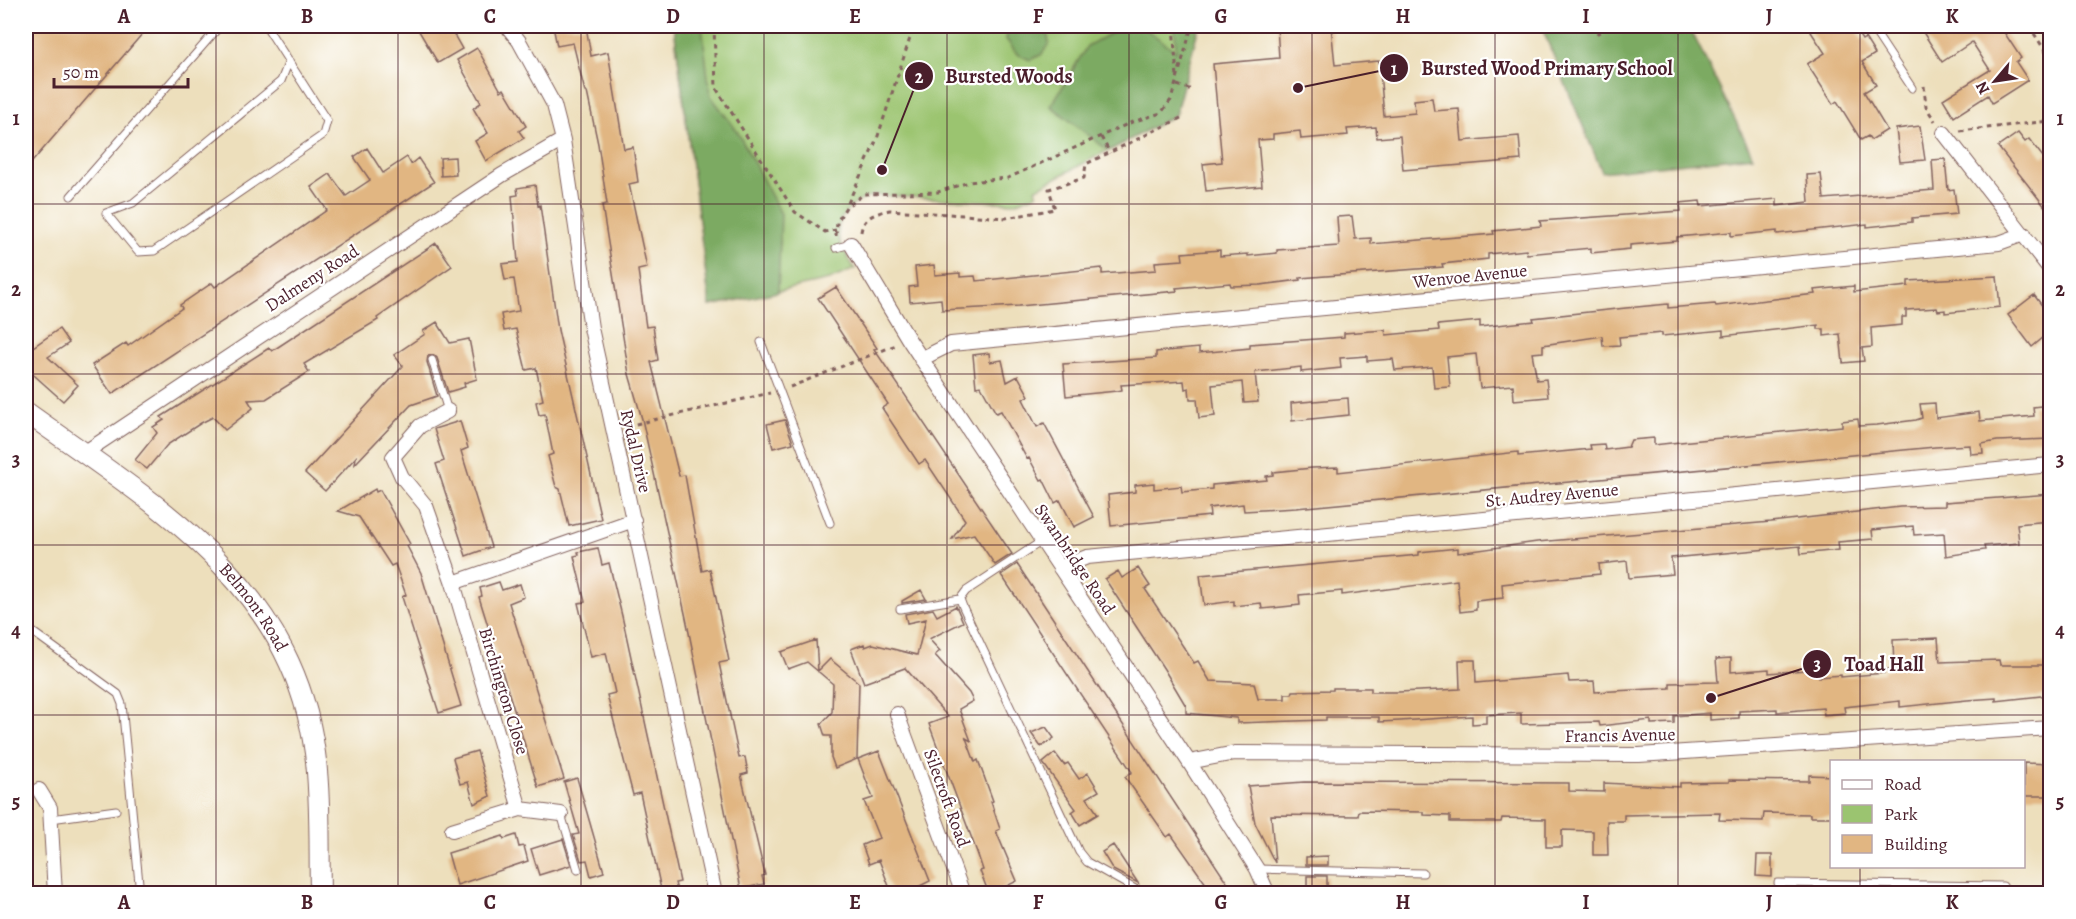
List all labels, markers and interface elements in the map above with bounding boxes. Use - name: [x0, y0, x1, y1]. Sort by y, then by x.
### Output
- text: A: [117, 3, 131, 30]
- text: B: [301, 3, 313, 30]
- text: C: [484, 3, 496, 30]
- text: D: [666, 3, 680, 30]
- text: E: [849, 3, 861, 30]
- text: F: [1033, 3, 1044, 30]
- text: G: [1214, 3, 1228, 30]
- text: H: [1396, 3, 1411, 30]
- text: I: [1582, 3, 1590, 30]
- text: J: [1766, 3, 1773, 30]
- text: K: [1945, 3, 1959, 30]
- callout: Bursted Wood Primary School: [1379, 49, 1685, 87]
- scale bar: [54, 51, 188, 89]
- north arrow: [1965, 51, 2025, 111]
- text: Bursted Wood Primary School: [1421, 55, 1674, 82]
- callout: Bursted Woods: [904, 57, 1085, 95]
- text: 1: [1391, 57, 1398, 81]
- text: 50 m: [63, 60, 99, 84]
- text: Bursted Woods: [945, 63, 1073, 90]
- text: 2: [915, 65, 924, 89]
- text: N: [1970, 77, 1995, 98]
- text: 1: [12, 105, 20, 132]
- text: 1: [2056, 105, 2064, 132]
- street label: Dalmeny Road: [261, 239, 364, 317]
- street label: Wenvoe Avenue: [1411, 258, 1528, 294]
- text: 2: [11, 276, 21, 303]
- text: 2: [2055, 276, 2065, 303]
- street label: Rydal Drive: [615, 407, 657, 495]
- text: 3: [12, 446, 20, 473]
- text: 3: [2056, 446, 2064, 473]
- street label: St. Audrey Avenue: [1484, 477, 1620, 513]
- street label: Swanbridge Road: [1029, 499, 1121, 619]
- street label: Belmont Road: [214, 558, 294, 656]
- text: 4: [11, 617, 21, 644]
- text: 4: [2055, 617, 2065, 644]
- street label: Birchington Close: [473, 624, 535, 758]
- callout: Toad Hall: [1802, 645, 1935, 683]
- text: Toad Hall: [1844, 651, 1924, 678]
- text: 3: [1813, 652, 1821, 676]
- street label: Francis Avenue: [1564, 722, 1676, 748]
- street label: Silecroft Road: [918, 746, 976, 851]
- legend: [1830, 760, 2025, 868]
- text: Road: [1884, 772, 1922, 796]
- text: 5: [12, 788, 20, 815]
- text: 5: [2056, 788, 2064, 815]
- text: Park: [1884, 802, 1918, 826]
- text: Building: [1884, 832, 1948, 856]
- text: A: [117, 889, 131, 916]
- text: B: [301, 889, 313, 916]
- text: C: [484, 889, 496, 916]
- text: D: [666, 889, 680, 916]
- text: E: [849, 889, 861, 916]
- text: F: [1033, 889, 1044, 916]
- text: G: [1214, 889, 1228, 916]
- text: H: [1396, 889, 1411, 916]
- text: I: [1582, 889, 1590, 916]
- text: J: [1766, 889, 1773, 916]
- text: K: [1945, 889, 1959, 916]

